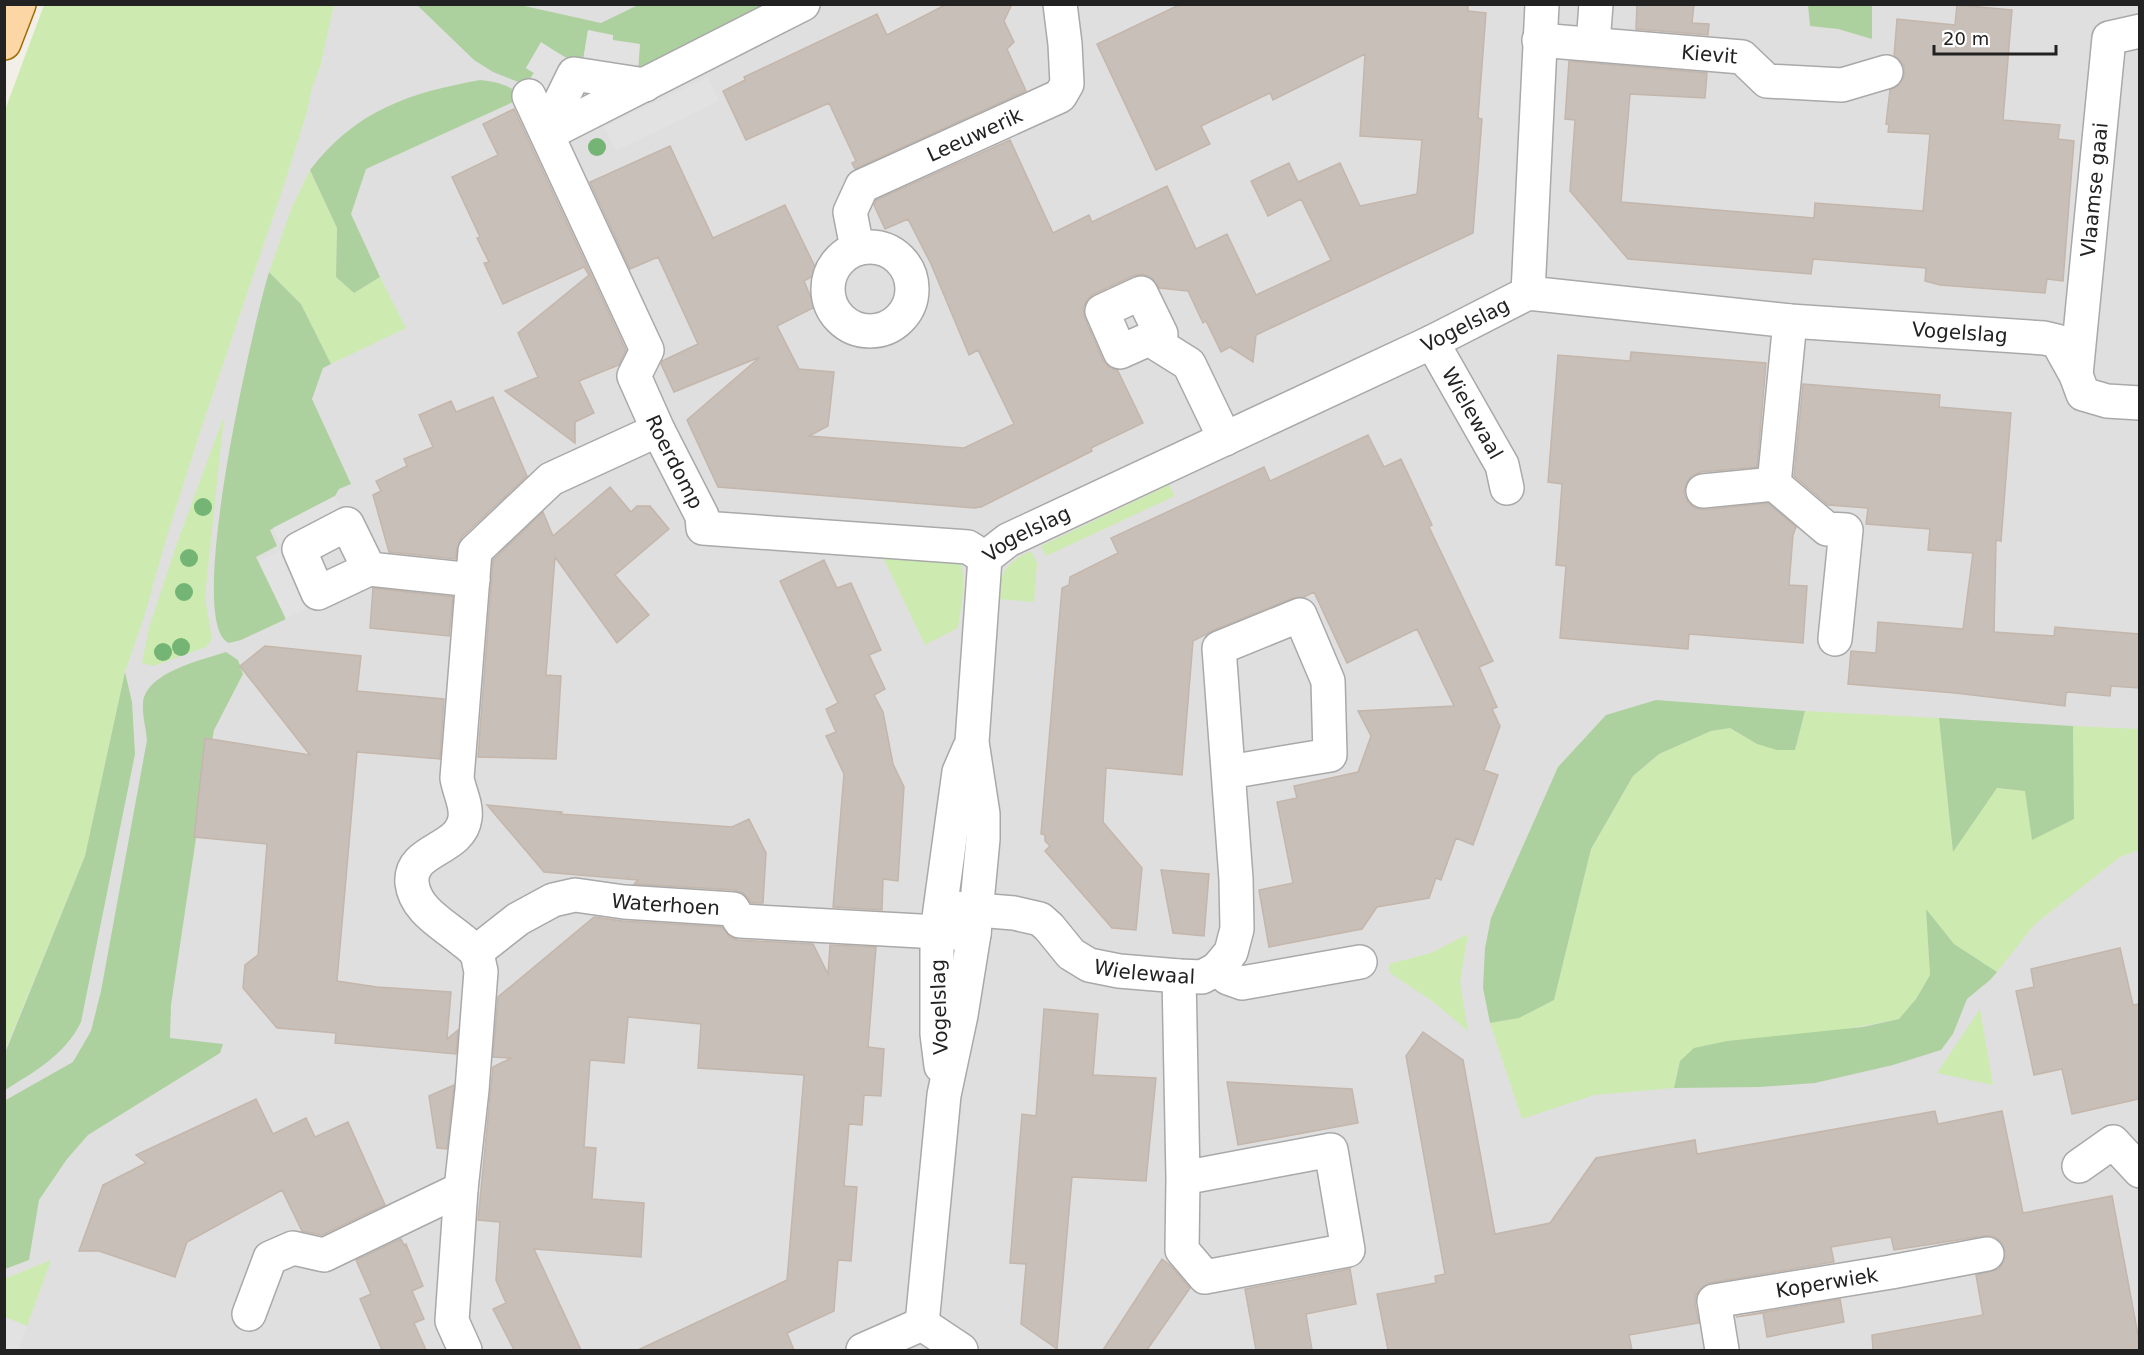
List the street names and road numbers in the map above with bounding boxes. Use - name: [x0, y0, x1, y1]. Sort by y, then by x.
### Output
- street label: Kievit: [1680, 40, 1739, 69]
- street label: Leeuwerik: [923, 103, 1026, 167]
- street label: Vlaamse gaai: [2076, 121, 2113, 258]
- street label: Vogelslag: [1417, 293, 1513, 357]
- street label: Vogelslag: [1911, 317, 2008, 348]
- street label: Wielewaal: [1437, 363, 1508, 463]
- street label: Roerdomp: [641, 411, 708, 513]
- street label: Vogelslag: [978, 501, 1074, 567]
- street label: Waterhoen: [610, 888, 721, 920]
- street label: Wielewaal: [1092, 954, 1196, 989]
- street label: Vogelslag: [925, 959, 953, 1055]
- street label: Koperwiek: [1774, 1262, 1880, 1303]

